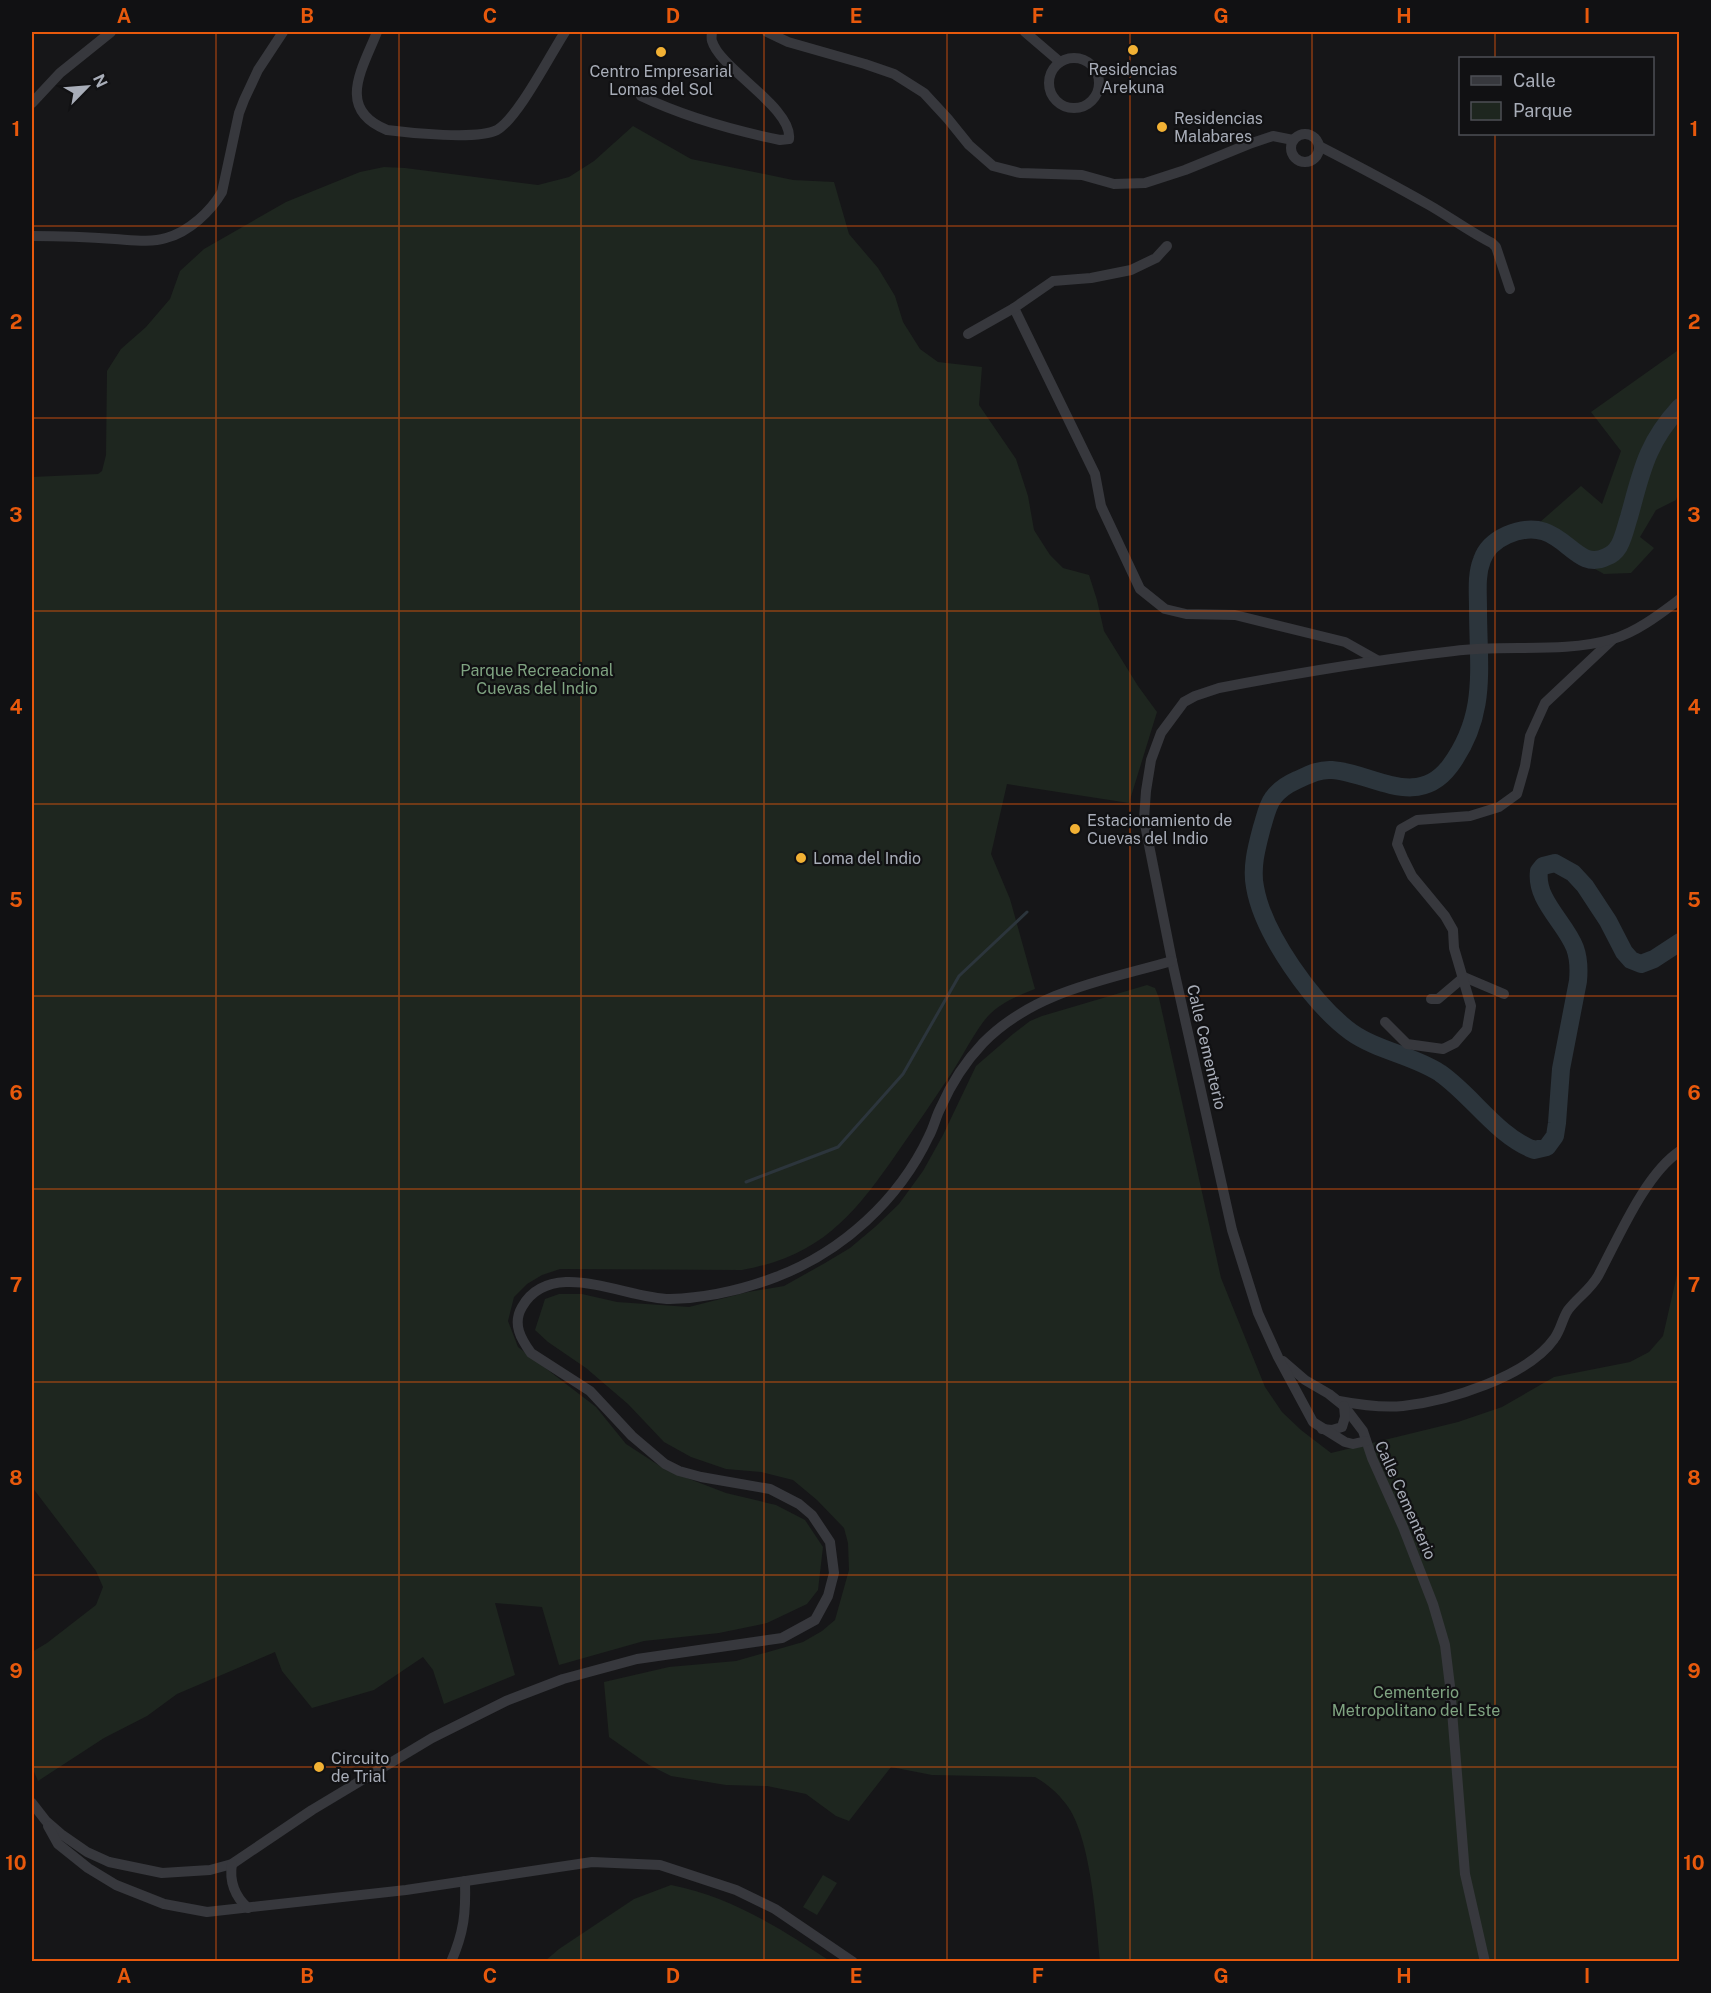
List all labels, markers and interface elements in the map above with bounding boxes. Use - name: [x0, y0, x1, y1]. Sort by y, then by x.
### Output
- text: A: [117, 4, 131, 28]
- text: B: [300, 4, 314, 28]
- text: C: [483, 4, 497, 28]
- text: D: [666, 4, 680, 28]
- text: E: [850, 4, 862, 28]
- text: F: [1032, 4, 1044, 28]
- text: G: [1213, 4, 1229, 28]
- text: H: [1396, 4, 1412, 28]
- text: I: [1584, 4, 1590, 28]
- marker: Residencias Arekuna: [1126, 43, 1140, 57]
- marker: Centro Empresarial Lomas del Sol: [654, 45, 668, 59]
- north arrow: [57, 57, 117, 117]
- legend: [1459, 57, 1654, 135]
- place label: Residencias Arekuna: [1089, 60, 1177, 97]
- place label: Centro Empresarial Lomas del Sol: [589, 62, 733, 99]
- text: Calle: [1513, 70, 1556, 91]
- text: N: [89, 71, 111, 91]
- text: Parque: [1513, 100, 1573, 121]
- place label: Residencias Malabares: [1174, 109, 1263, 146]
- text: 1: [12, 117, 20, 141]
- text: 1: [1690, 117, 1698, 141]
- marker: Residencias Malabares: [1155, 120, 1169, 134]
- text: 2: [10, 310, 22, 334]
- text: 2: [1688, 310, 1700, 334]
- text: 3: [9, 503, 23, 527]
- text: 3: [1687, 503, 1701, 527]
- park label: Parque Recreacional Cuevas del Indio: [460, 661, 614, 698]
- text: 4: [9, 695, 23, 719]
- text: 4: [1687, 695, 1701, 719]
- place label: Estacionamiento de Cuevas del Indio: [1087, 811, 1232, 848]
- marker: Estacionamiento de Cuevas del Indio: [1068, 822, 1082, 836]
- place label: Loma del Indio: [813, 849, 921, 868]
- marker: Loma del Indio: [794, 851, 808, 865]
- text: 5: [9, 888, 23, 912]
- text: 5: [1687, 888, 1701, 912]
- street label: Calle Cementerio: [1183, 983, 1230, 1112]
- text: 6: [9, 1081, 23, 1105]
- text: 6: [1687, 1081, 1701, 1105]
- text: 7: [10, 1273, 22, 1297]
- text: 7: [1688, 1273, 1700, 1297]
- street label: Calle Cementerio: [1371, 1438, 1440, 1562]
- text: 8: [9, 1466, 23, 1490]
- text: 8: [1687, 1466, 1701, 1490]
- text: 9: [9, 1659, 23, 1683]
- text: 9: [1687, 1659, 1701, 1683]
- park label: Cementerio Metropolitano del Este: [1332, 1683, 1500, 1720]
- place label: Circuito de Trial: [331, 1749, 389, 1786]
- marker: Circuito de Trial: [312, 1760, 326, 1774]
- text: 10: [5, 1851, 27, 1875]
- text: 10: [1683, 1851, 1705, 1875]
- text: A: [117, 1964, 131, 1988]
- text: B: [300, 1964, 314, 1988]
- text: C: [483, 1964, 497, 1988]
- text: D: [666, 1964, 680, 1988]
- text: E: [850, 1964, 862, 1988]
- text: F: [1032, 1964, 1044, 1988]
- text: G: [1213, 1964, 1229, 1988]
- text: H: [1396, 1964, 1412, 1988]
- text: I: [1584, 1964, 1590, 1988]

